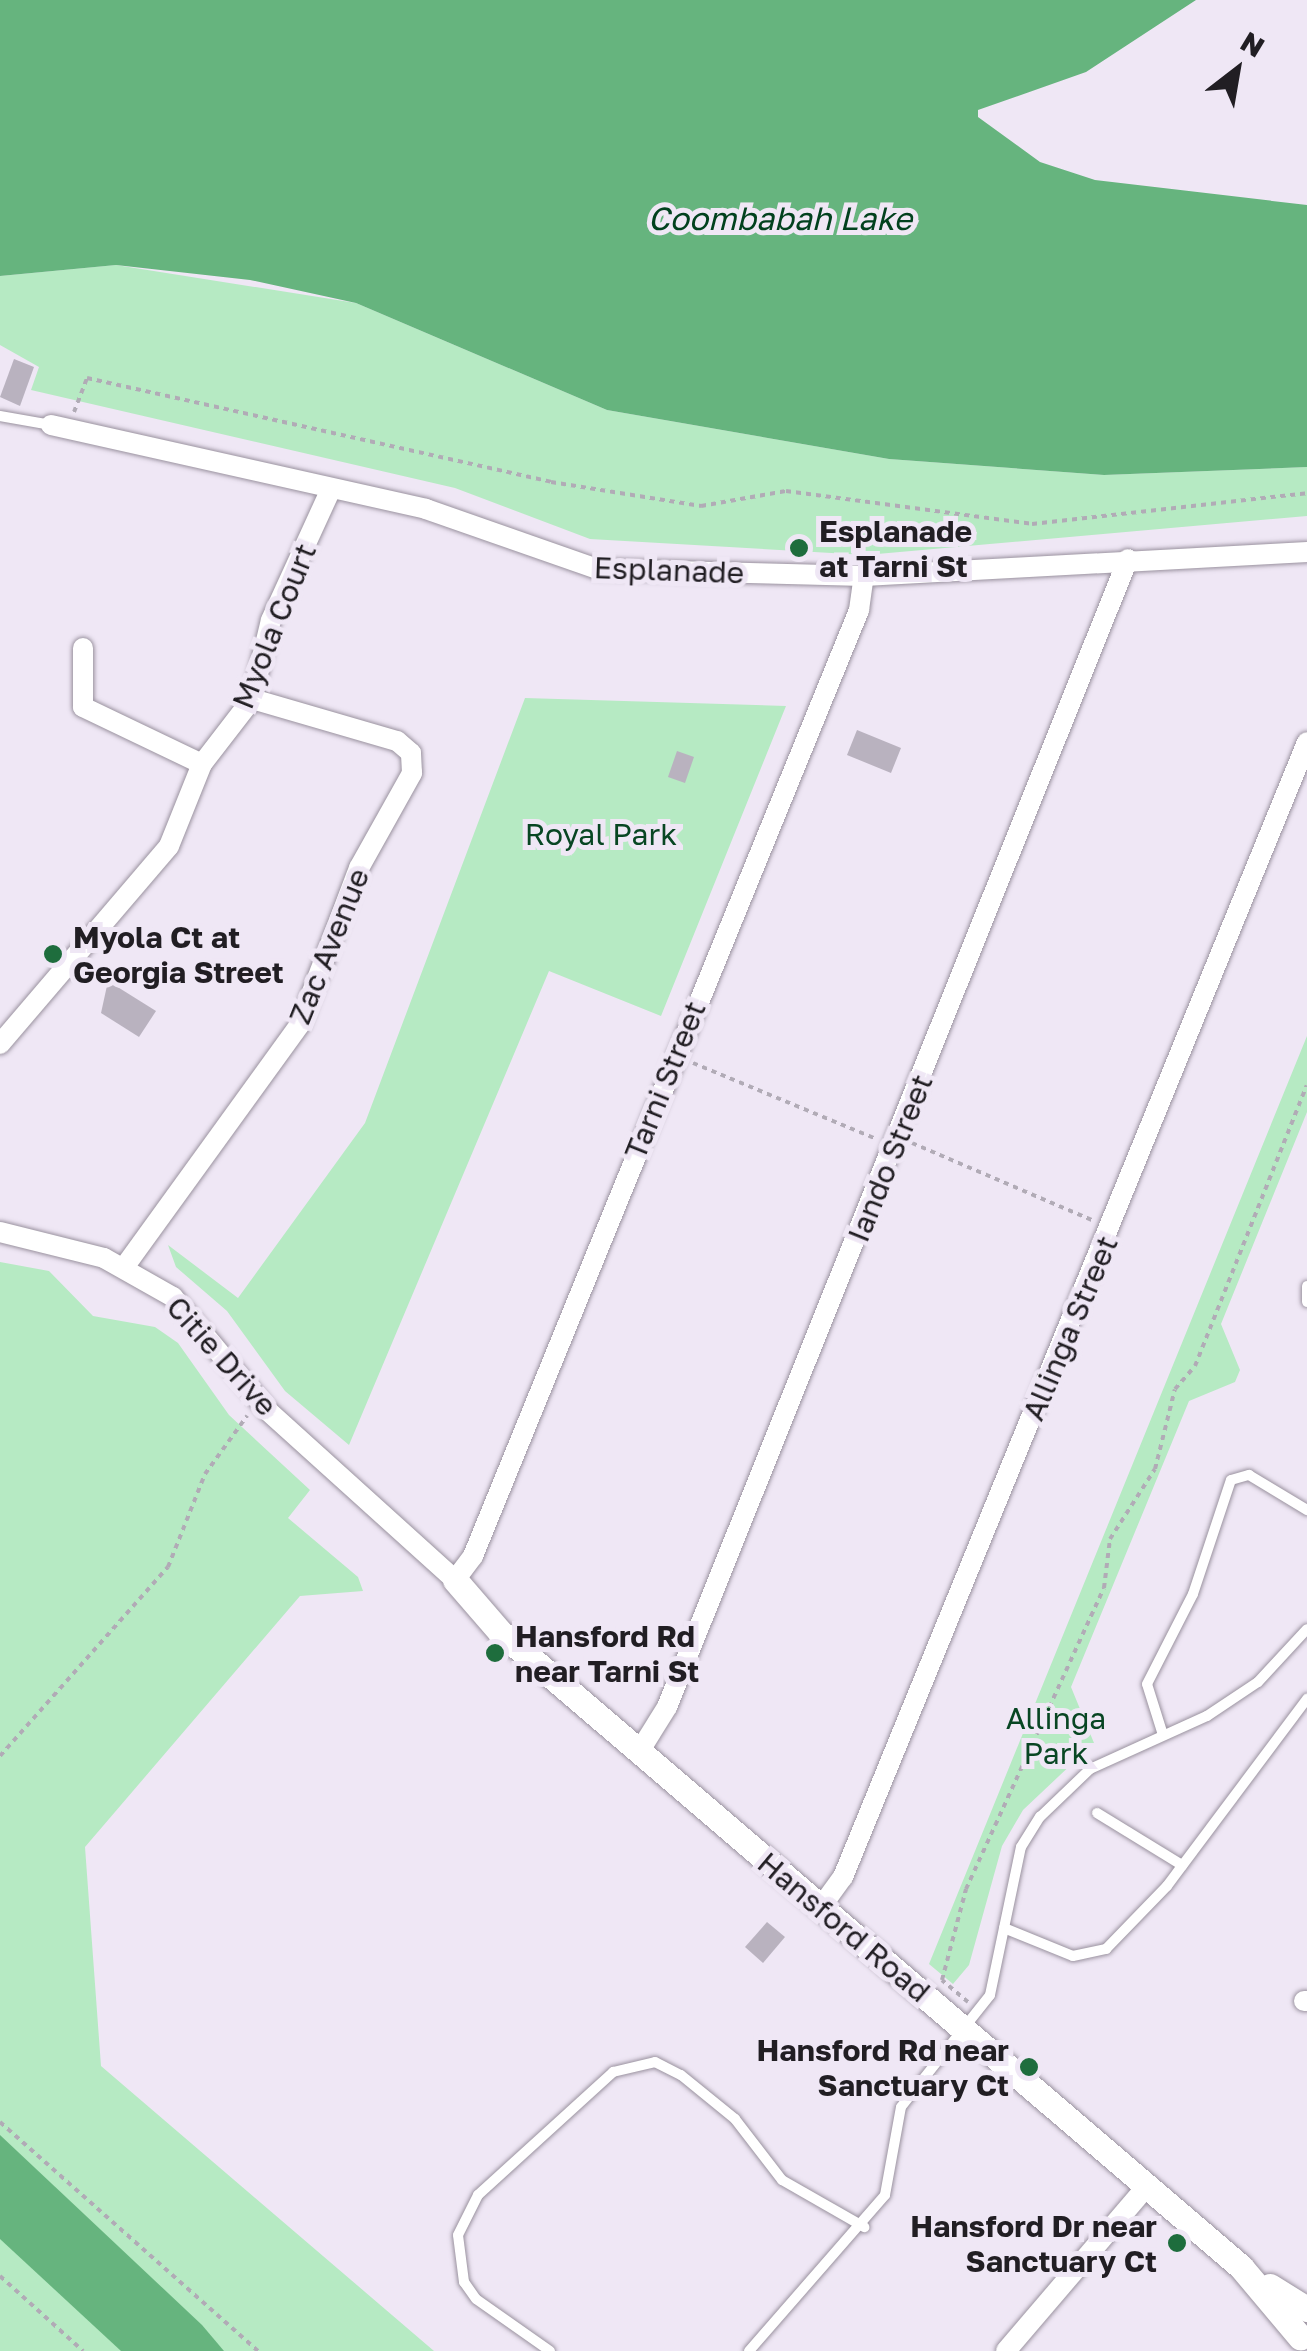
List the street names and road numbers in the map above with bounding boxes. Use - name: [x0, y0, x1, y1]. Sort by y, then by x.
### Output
- street label: Myola Court: [225, 538, 323, 714]
- street label: Esplanade: [593, 549, 745, 591]
- street label: Zac Avenue: [281, 863, 377, 1029]
- street label: Tarni Street: [617, 996, 713, 1164]
- street label: Iando Street: [840, 1069, 940, 1247]
- street label: Allinga Street: [1015, 1230, 1125, 1426]
- street label: Citie Drive: [159, 1289, 285, 1423]
- street label: Hansford Road: [751, 1845, 937, 2009]

